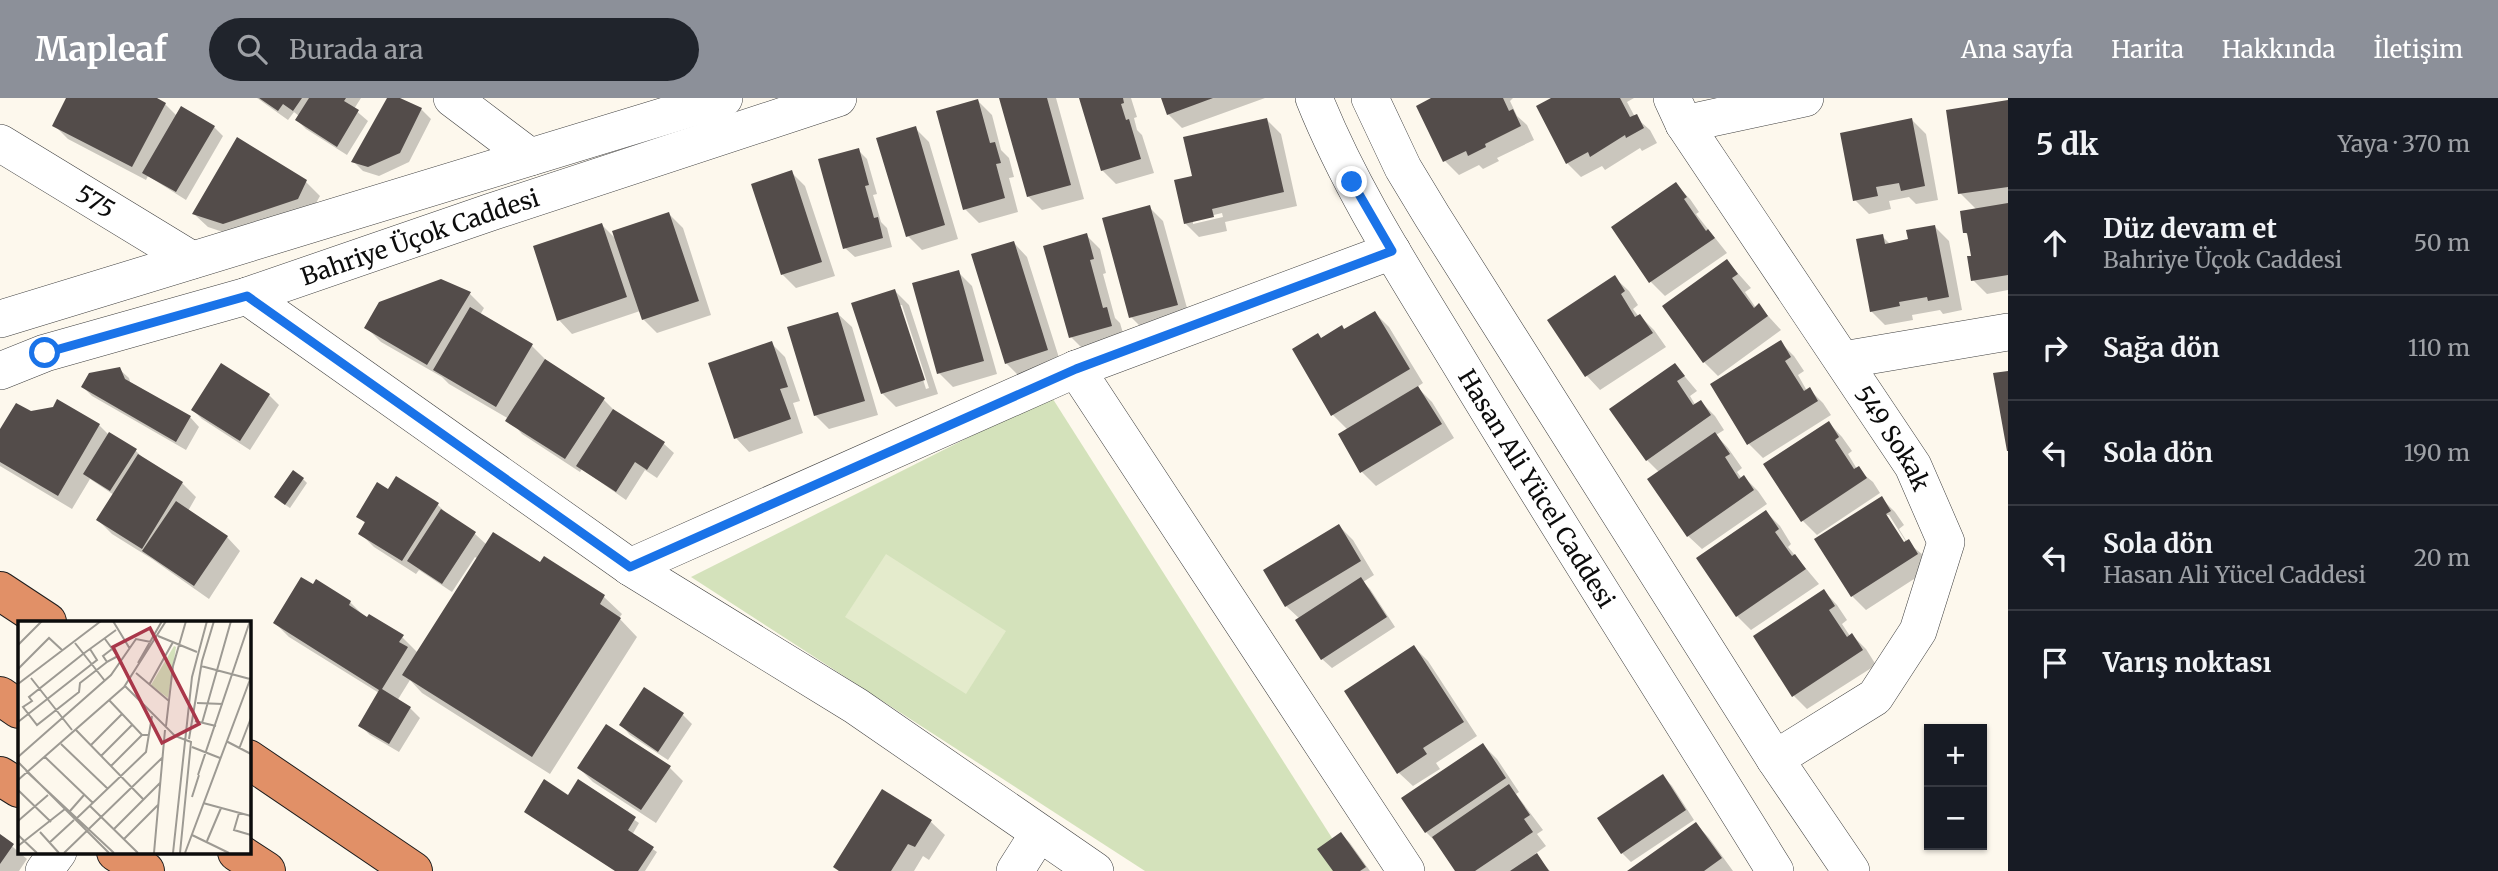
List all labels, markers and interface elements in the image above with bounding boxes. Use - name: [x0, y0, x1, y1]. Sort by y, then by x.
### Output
- search box: [209, 18, 699, 81]
- text: Mapleaf: [35, 29, 167, 70]
- icon: search: [233, 30, 271, 68]
- text: Burada ara: [289, 33, 423, 66]
- text: Ana sayfa: [1961, 34, 2073, 65]
- text: Harita: [2111, 34, 2184, 65]
- text: Hakkında: [2222, 34, 2335, 65]
- text: İletişim: [2373, 34, 2463, 65]
- text: 5 dk: [2036, 125, 2099, 163]
- text: Yaya · 370 m: [2338, 129, 2470, 158]
- route end: [1336, 166, 1367, 197]
- street label: 575: [71, 178, 121, 225]
- street label: Bahriye Üçok Caddesi: [297, 182, 543, 292]
- text: Düz devam et: [2103, 212, 2277, 245]
- icon: ahead: [2036, 224, 2074, 262]
- text: 50 m: [2414, 228, 2470, 257]
- text: Bahriye Üçok Caddesi: [2103, 245, 2342, 274]
- icon: right: [2036, 329, 2074, 367]
- text: Sağa dön: [2103, 331, 2220, 364]
- text: 110 m: [2408, 333, 2470, 362]
- route start: [29, 337, 60, 368]
- street label: Hasan Ali Yücel Caddesi: [1452, 364, 1622, 613]
- street label: 549 Sokak: [1848, 380, 1938, 496]
- icon: left: [2036, 434, 2074, 472]
- text: Sola dön: [2103, 436, 2213, 469]
- text: 190 m: [2404, 438, 2470, 467]
- text: Sola dön: [2103, 527, 2213, 560]
- icon: left: [2036, 539, 2074, 577]
- text: 20 m: [2414, 543, 2470, 572]
- text: Hasan Ali Yücel Caddesi: [2103, 560, 2366, 589]
- inset map: [18, 621, 250, 854]
- icon: arrive: [2036, 644, 2074, 682]
- text: Varış noktası: [2103, 646, 2271, 679]
- map controls: [1924, 724, 1987, 850]
- button: +: [1924, 724, 1987, 787]
- button: −: [1924, 787, 1987, 850]

